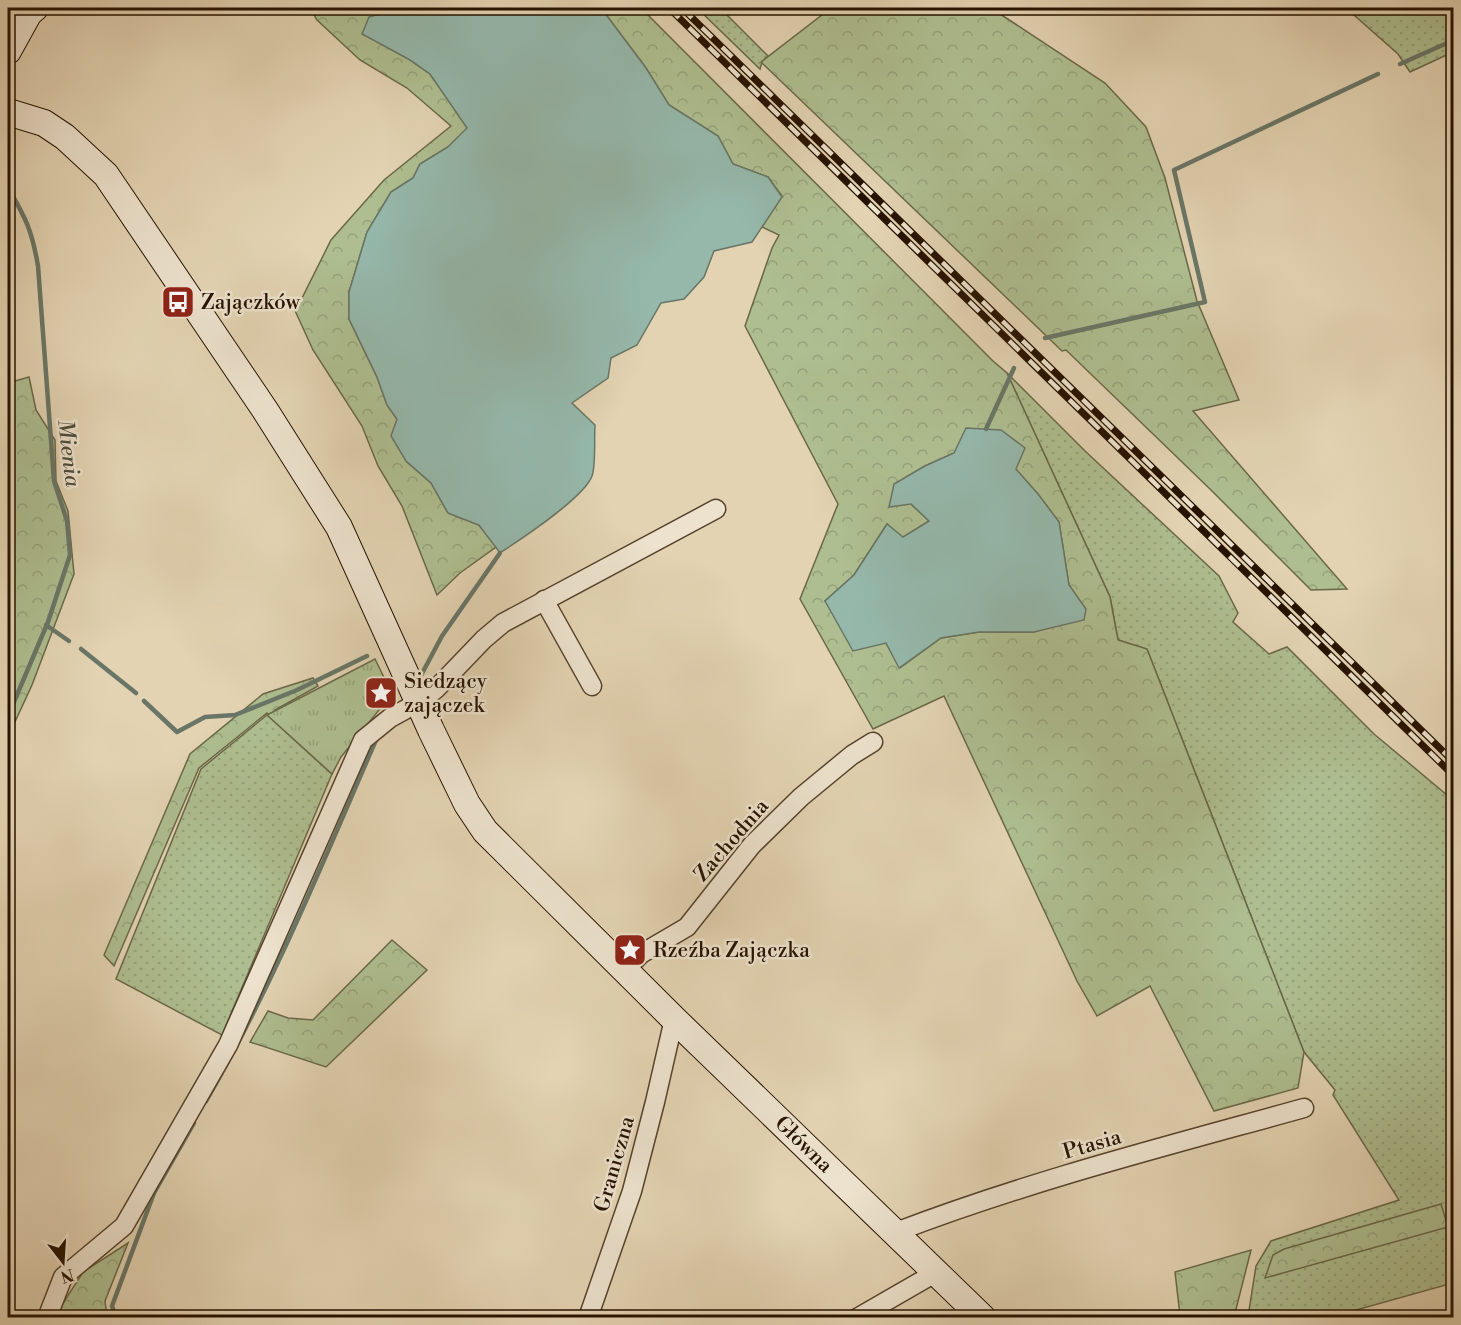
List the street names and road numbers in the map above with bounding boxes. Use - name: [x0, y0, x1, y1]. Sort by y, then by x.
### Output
- street label: Zachodnia: [689, 794, 775, 887]
- street label: Główna: [769, 1111, 838, 1179]
- street label: Graniczna: [589, 1113, 641, 1215]
- street label: Ptasia: [1060, 1124, 1125, 1166]

